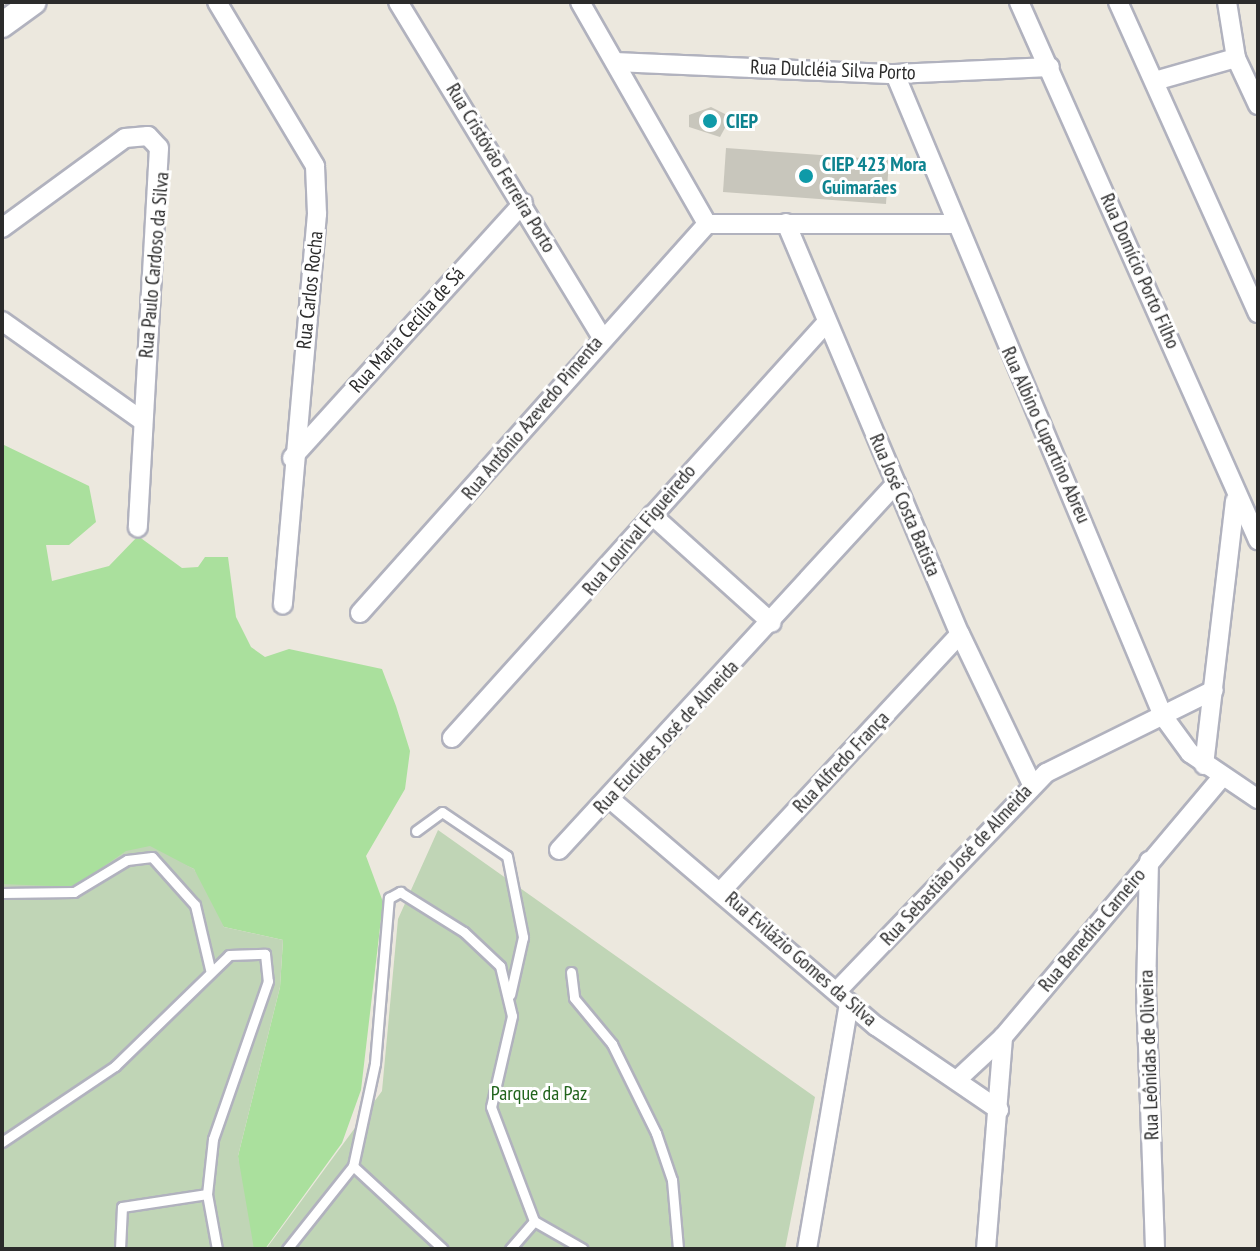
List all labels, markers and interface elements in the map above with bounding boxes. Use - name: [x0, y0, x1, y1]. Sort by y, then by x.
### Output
- street label: Rua Dulcléia Silva Porto: [750, 55, 916, 85]
- street label: Rua Cristóvão Ferreira Porto: [441, 79, 561, 257]
- place label: CIEP: [726, 109, 758, 133]
- marker: CIEP: [701, 112, 719, 130]
- place label: CIEP 423 Mora Guimarães: [822, 152, 927, 199]
- marker: CIEP 423 Mora Guimarães: [797, 167, 815, 185]
- street label: Rua Paulo Cardoso da Silva: [134, 171, 174, 359]
- street label: Rua Domício Porto Filho: [1095, 190, 1185, 352]
- street label: Rua Carlos Rocha: [292, 230, 328, 350]
- street label: Rua Maria Cecília de Sá: [344, 262, 470, 398]
- street label: Rua Antônio Azevedo Pimenta: [456, 331, 608, 505]
- street label: Rua Albino Cupertino Abreu: [996, 342, 1096, 528]
- street label: Rua José Costa Batista: [864, 430, 946, 580]
- street label: Rua Lourival Figueiredo: [577, 460, 701, 600]
- street label: Rua Euclides José de Almeida: [588, 655, 744, 819]
- street label: Rua Alfredo França: [788, 706, 894, 818]
- street label: Rua Sebastião José de Almeida: [875, 779, 1037, 951]
- street label: Rua Benedita Carneiro: [1033, 863, 1151, 997]
- street label: Rua Evilázio Gomes da Silva: [720, 887, 882, 1031]
- street label: Rua Leônidas de Oliveira: [1134, 969, 1164, 1141]
- park label: Parque da Paz: [491, 1081, 587, 1105]

